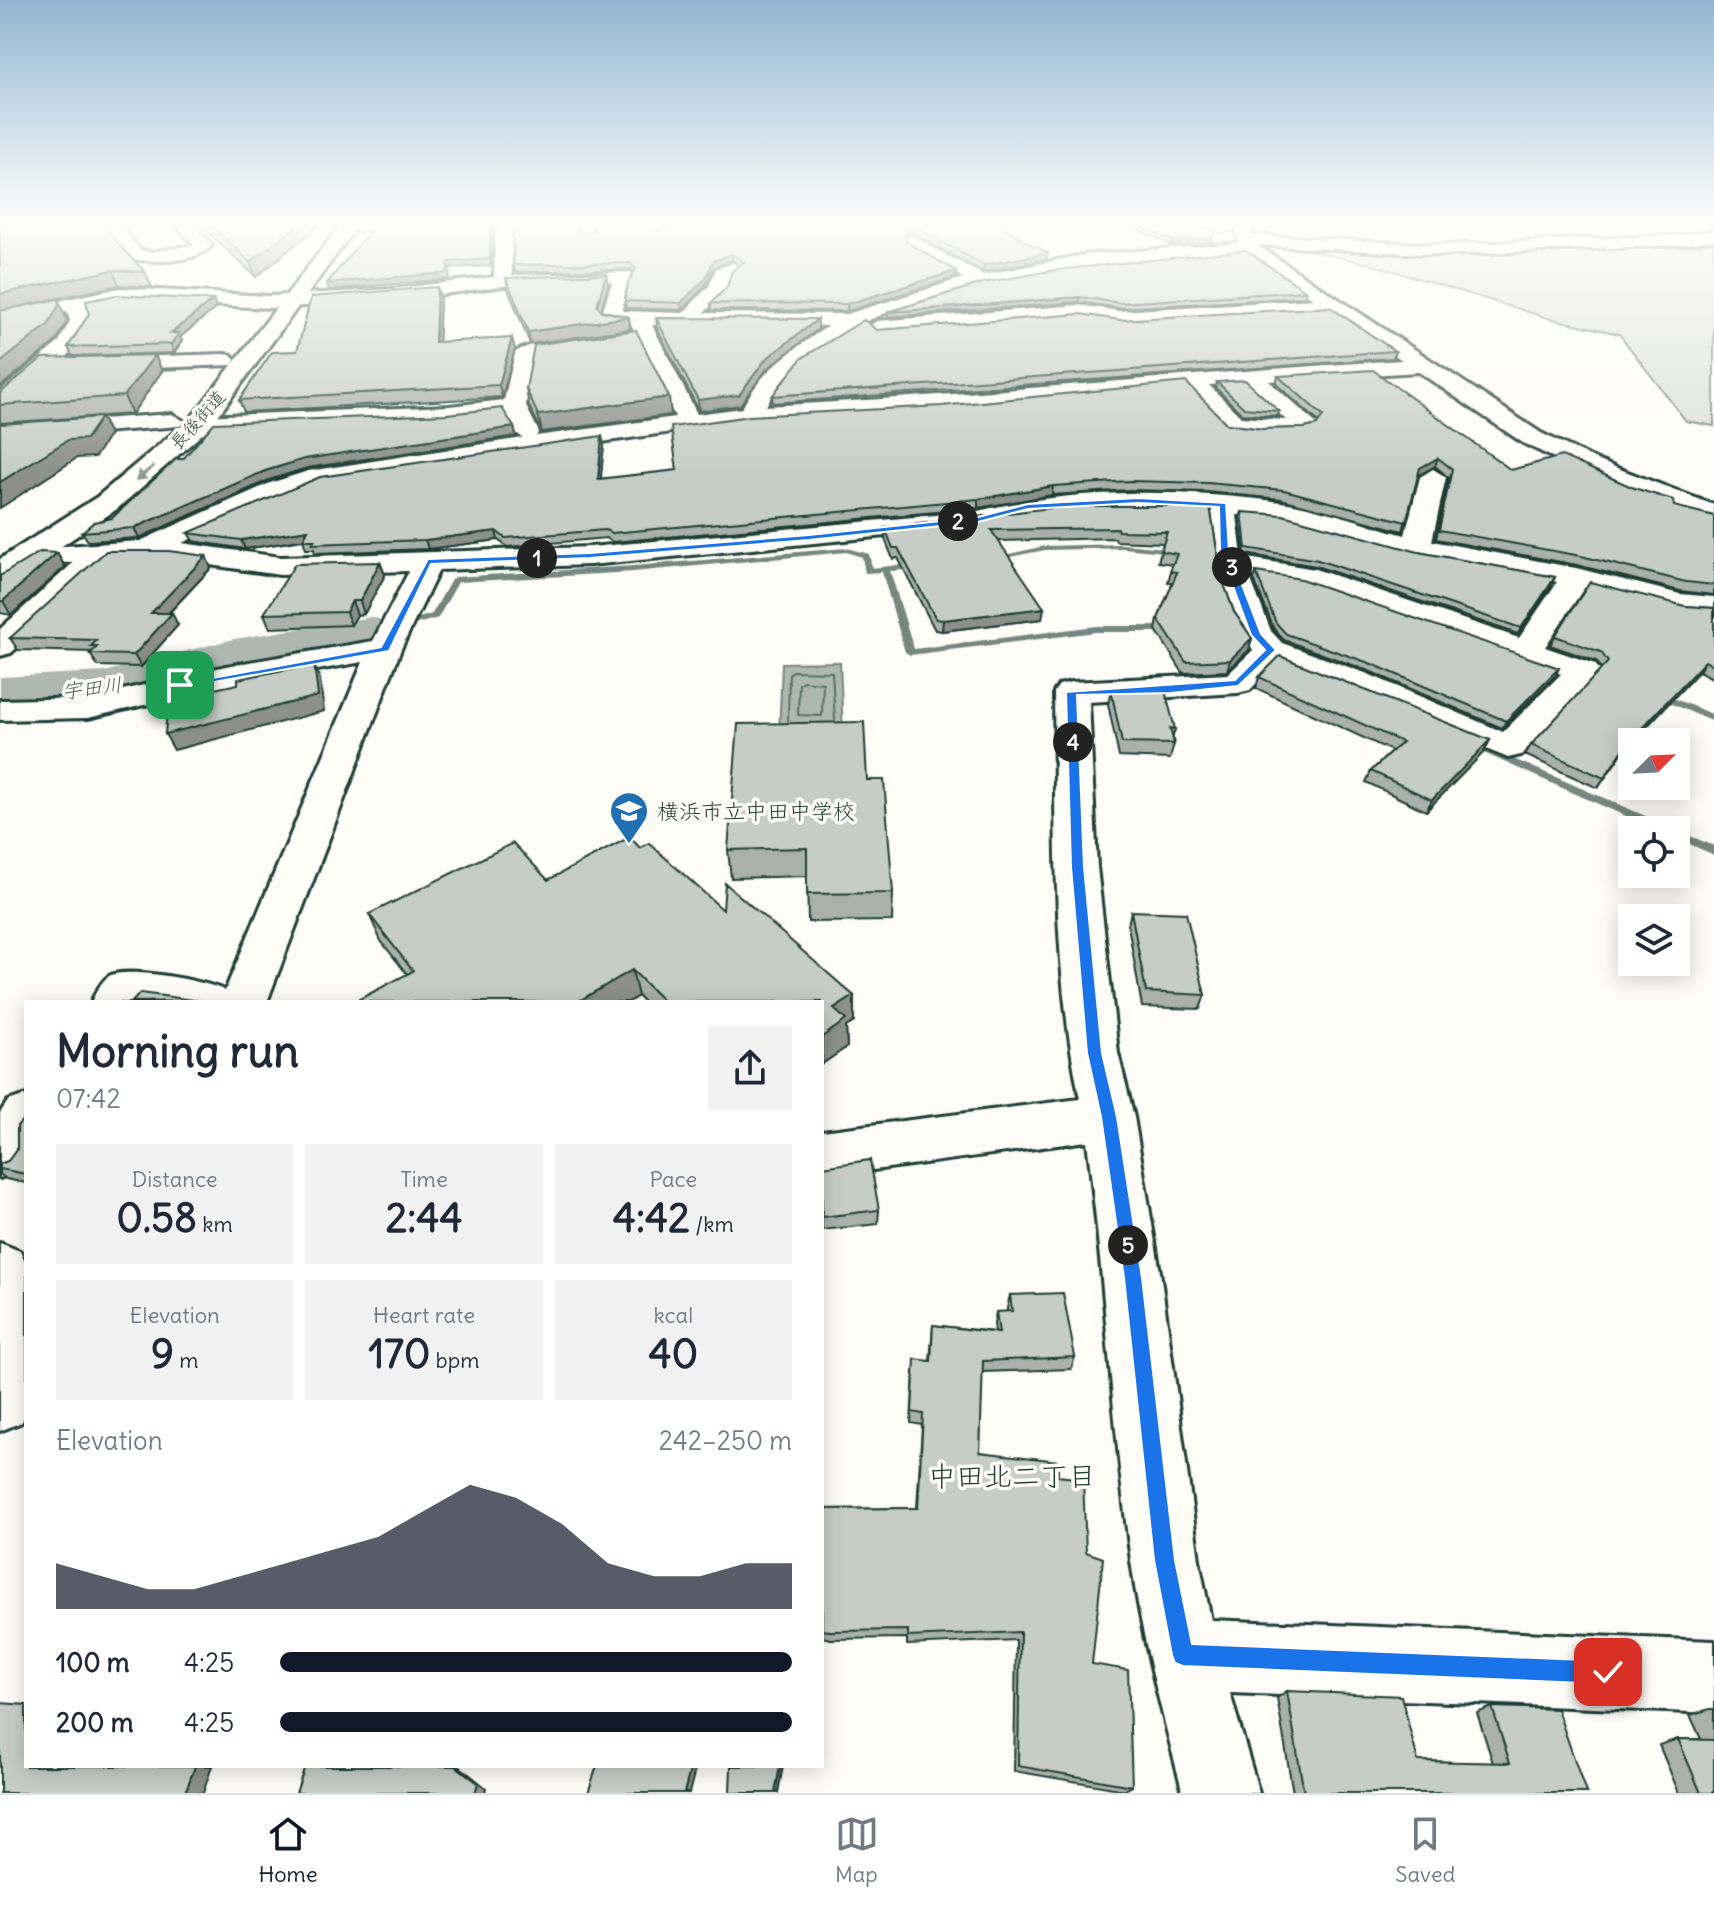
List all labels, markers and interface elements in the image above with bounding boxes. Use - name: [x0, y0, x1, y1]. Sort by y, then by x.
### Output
- street label: 長後街道: [165, 385, 230, 454]
- one-way arrow: [135, 464, 155, 481]
- pin: 2: [938, 501, 978, 541]
- text: 2: [952, 507, 964, 535]
- pin: 1: [517, 538, 557, 578]
- text: 1: [533, 544, 541, 572]
- pin: 3: [1212, 547, 1252, 587]
- text: 3: [1226, 553, 1238, 581]
- pin: [146, 651, 214, 719]
- icon: arrive: [158, 663, 202, 707]
- water label: 宇田川: [61, 671, 123, 704]
- pin: 4: [1053, 722, 1093, 762]
- text: 4: [1067, 728, 1079, 756]
- north arrow: [1618, 728, 1690, 800]
- map controls: [1618, 728, 1690, 976]
- school or university icon: 横浜市立中田中学校: [608, 790, 650, 845]
- place label: 横浜市立中田中学校: [657, 797, 855, 825]
- button: locate: [1618, 816, 1690, 888]
- button: layers: [1618, 904, 1690, 976]
- text: Morning run: [56, 1024, 299, 1079]
- button: share: [708, 1026, 792, 1110]
- text: 07:42: [56, 1082, 121, 1115]
- text: Distance: [132, 1165, 218, 1193]
- text: Time: [400, 1165, 448, 1193]
- text: Pace: [649, 1165, 697, 1193]
- text: 0.58: [116, 1193, 197, 1243]
- text: 2:44: [385, 1193, 463, 1243]
- text: 4:42: [613, 1193, 690, 1243]
- text: km: [197, 1210, 233, 1238]
- text: /km: [690, 1210, 734, 1238]
- pin: 5: [1108, 1225, 1148, 1265]
- text: 5: [1122, 1231, 1134, 1259]
- text: Elevation: [130, 1301, 220, 1329]
- text: Heart rate: [373, 1301, 475, 1329]
- text: kcal: [654, 1301, 693, 1329]
- text: 9: [151, 1329, 174, 1379]
- text: 170: [368, 1329, 430, 1379]
- text: 40: [649, 1329, 698, 1379]
- text: m: [174, 1346, 198, 1374]
- text: bpm: [430, 1346, 480, 1374]
- text: Elevation: [56, 1424, 163, 1457]
- text: 242–250 m: [659, 1424, 792, 1457]
- district label: 中田北二丁目: [928, 1458, 1096, 1494]
- pin: [1574, 1638, 1642, 1706]
- text: 100 m: [56, 1646, 130, 1679]
- text: 4:25: [184, 1646, 234, 1679]
- icon: check: [1586, 1650, 1630, 1694]
- text: 200 m: [56, 1706, 133, 1739]
- text: 4:25: [184, 1706, 234, 1739]
- tab: Home: [258, 1812, 318, 1888]
- tab: Map: [835, 1812, 879, 1888]
- tab: Saved: [1395, 1812, 1456, 1888]

